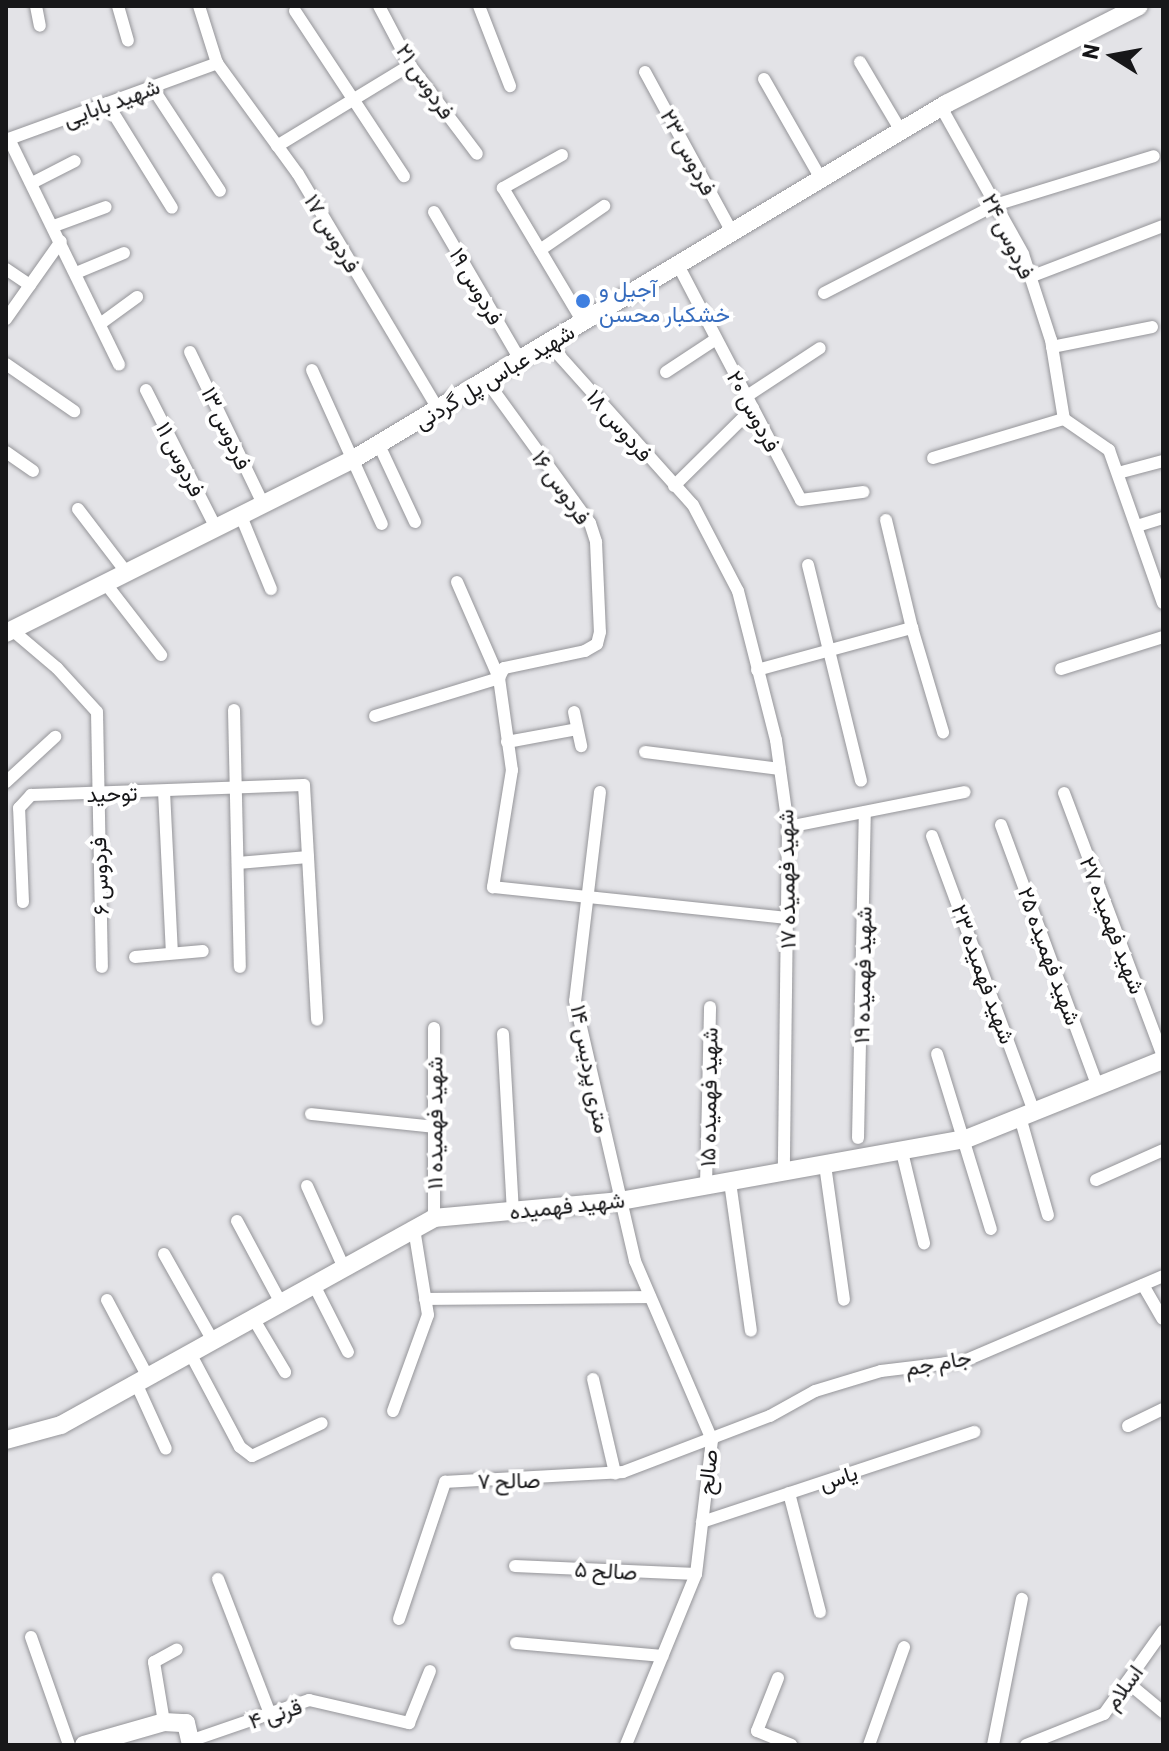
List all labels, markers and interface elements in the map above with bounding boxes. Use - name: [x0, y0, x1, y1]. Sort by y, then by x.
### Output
- north arrow: [1073, 16, 1153, 96]
- street label: فردوس ۲۱: [391, 38, 461, 124]
- text: N: [1075, 42, 1104, 61]
- street label: شهید بابایی: [59, 72, 163, 132]
- street label: فردوس ۲۳: [655, 105, 723, 199]
- street label: فردوس ۱۷: [299, 189, 367, 277]
- street label: فردوس ۲۴: [977, 189, 1041, 283]
- street label: فردوس ۱۹: [444, 243, 510, 329]
- place label: آجیل و خشکبار محسن: [599, 275, 730, 326]
- marker: آجیل و خشکبار محسن: [574, 292, 592, 310]
- street label: شهید عباس پل گردنی: [409, 318, 579, 434]
- street label: فردوس ۲۰: [722, 366, 786, 456]
- street label: فردوس ۱۳: [196, 382, 258, 474]
- street label: فردوس ۱۸: [582, 384, 658, 466]
- street label: فردوس ۱۱: [151, 417, 211, 501]
- street label: فردوس ۱۶: [527, 445, 597, 529]
- street label: توحید: [86, 779, 138, 807]
- street label: شهید فهمیده ۱۷: [772, 809, 800, 949]
- street label: فردوس ۶: [84, 836, 114, 916]
- street label: شهید فهمیده ۲۷: [1075, 853, 1151, 997]
- street label: شهید فهمیده ۲۵: [1013, 883, 1087, 1029]
- street label: شهید فهمیده ۲۳: [947, 901, 1021, 1047]
- street label: شهید فهمیده ۱۹: [848, 906, 876, 1044]
- street label: ۱۴ متری پردیس: [566, 1003, 616, 1135]
- street label: شهید فهمیده ۱۵: [694, 1027, 722, 1167]
- street label: شهید فهمیده ۱۱: [421, 1056, 447, 1190]
- street label: شهید فهمیده: [508, 1186, 626, 1224]
- street label: جام جم: [903, 1343, 973, 1381]
- street label: صالح: [691, 1448, 723, 1496]
- street label: یاس: [816, 1458, 860, 1496]
- street label: صالح ۷: [477, 1466, 541, 1494]
- street label: صالح ۵: [574, 1555, 638, 1585]
- street label: اسلام: [1098, 1660, 1148, 1714]
- street label: قرنی ۴: [245, 1692, 305, 1734]

